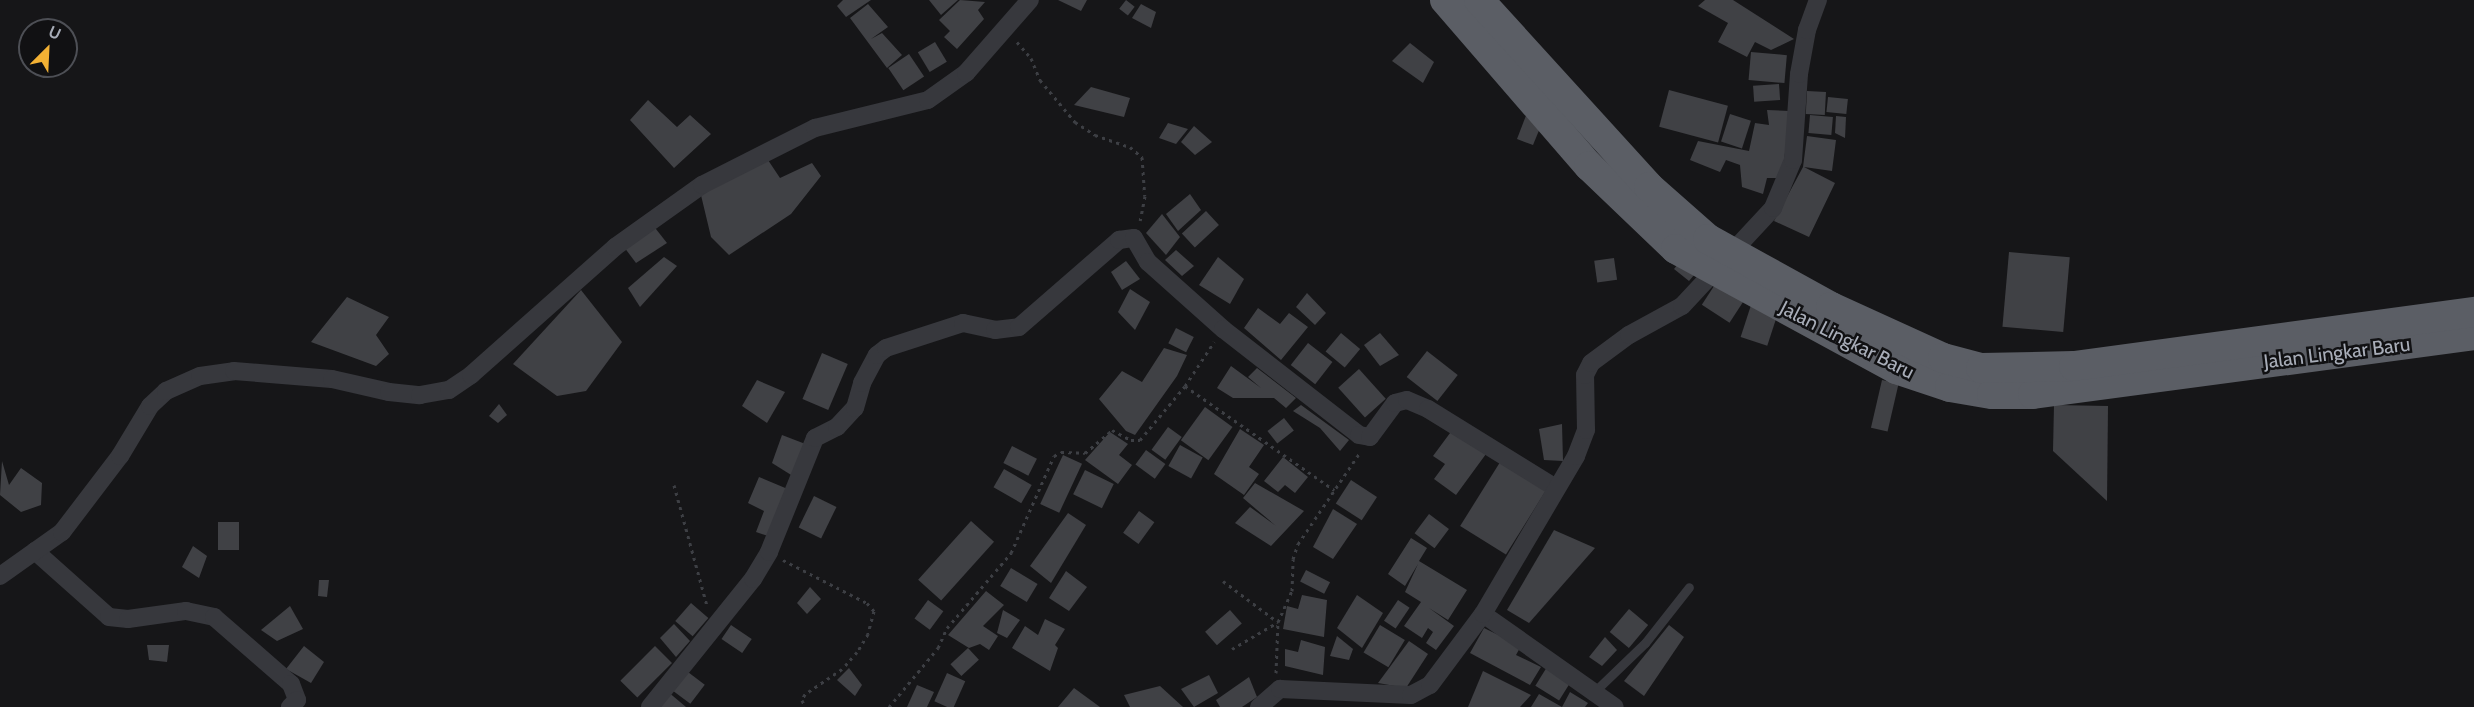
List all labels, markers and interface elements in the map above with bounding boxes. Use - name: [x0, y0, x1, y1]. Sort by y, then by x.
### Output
- north arrow: [18, 18, 78, 78]
- text: U: [46, 22, 64, 44]
- street label: Jalan Lingkar Baru: [1776, 296, 1918, 384]
- street label: Jalan Lingkar Baru: [2262, 332, 2412, 374]

